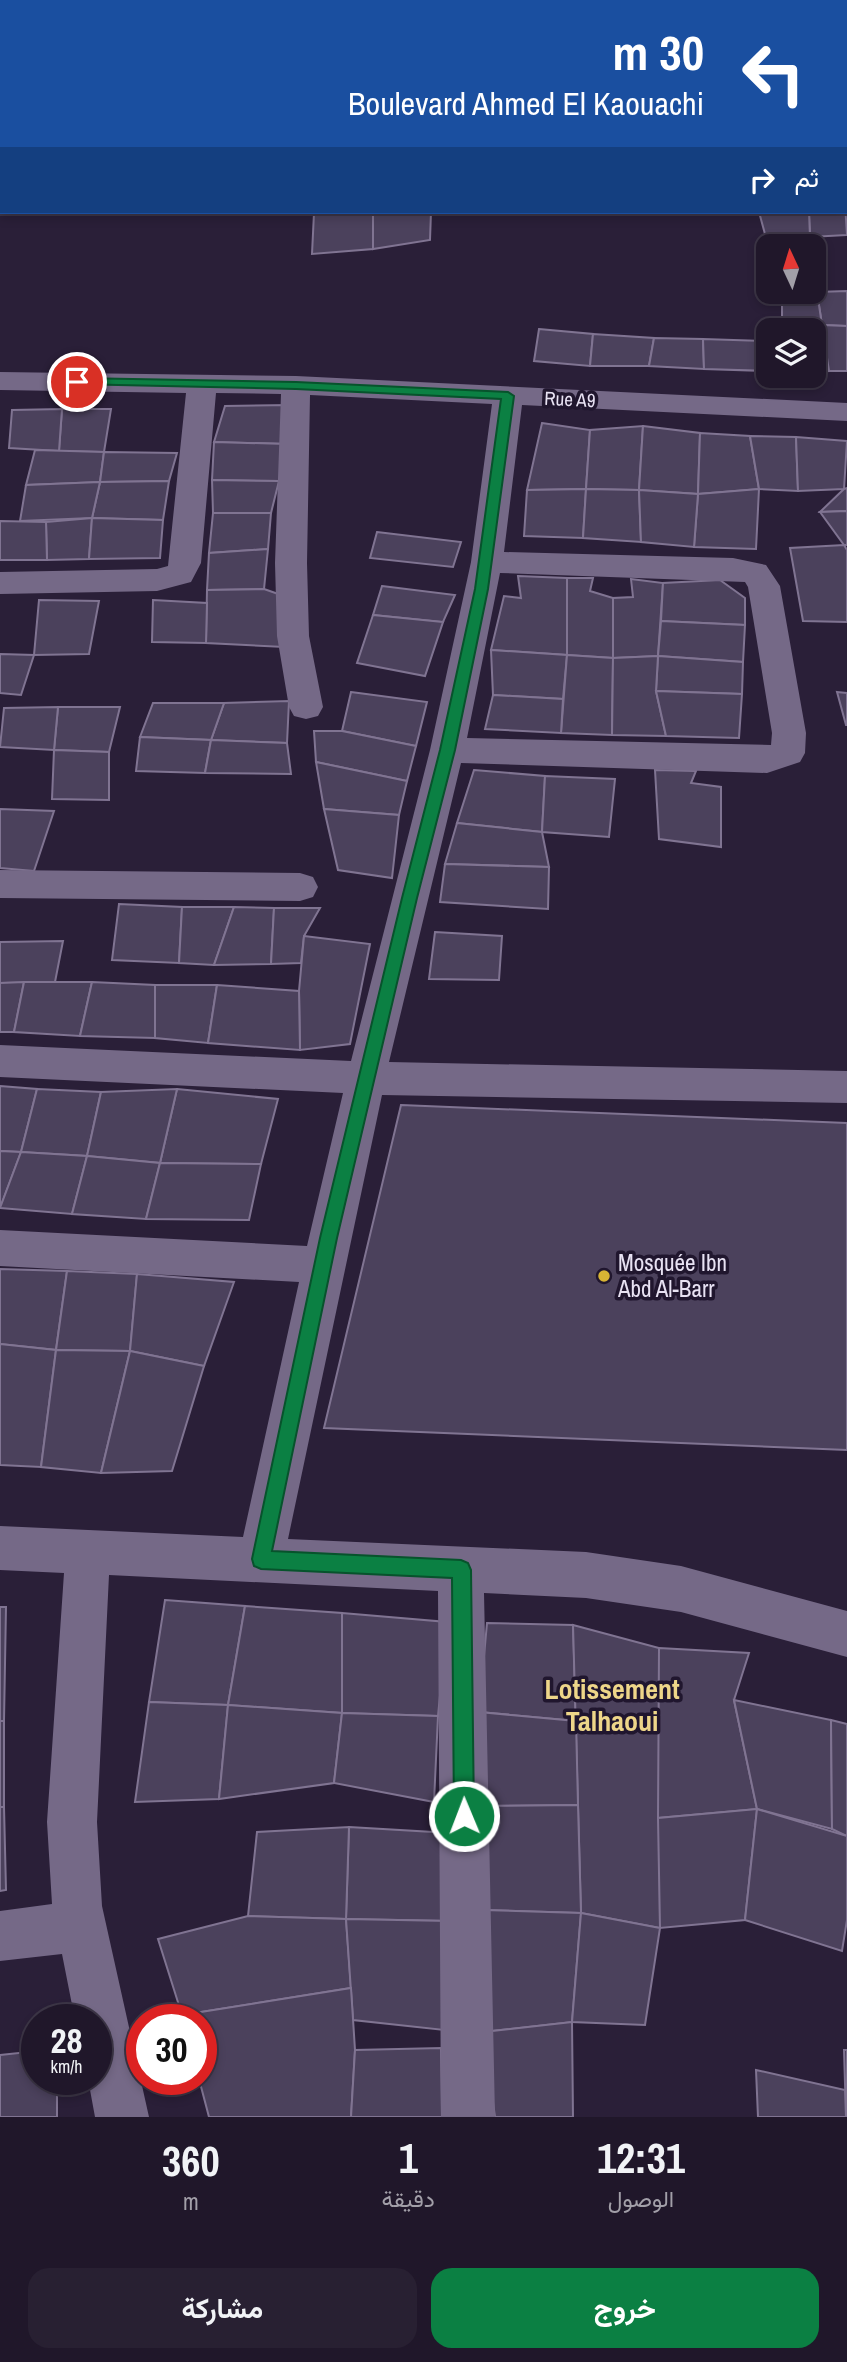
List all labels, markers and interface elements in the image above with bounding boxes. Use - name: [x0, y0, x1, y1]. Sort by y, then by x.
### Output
- text: 30 m: [612, 19, 704, 85]
- icon: left: [728, 28, 819, 119]
- text: Boulevard Ahmed El Kaouachi: [348, 82, 704, 125]
- text: ثم: [795, 160, 819, 195]
- icon: right: [743, 161, 781, 199]
- north arrow: [756, 234, 826, 304]
- map controls: [756, 234, 826, 388]
- button: layers: [756, 318, 826, 388]
- pin: [47, 352, 107, 412]
- icon: arrive: [58, 363, 96, 401]
- street label: Rue A9: [544, 385, 596, 413]
- place label: Mosquée Ibn Abd Al-Barr: [617, 1247, 727, 1304]
- marker: Mosquée Ibn Abd Al-Barr: [596, 1268, 612, 1284]
- district label: Lotissement Talhaoui: [544, 1670, 680, 1740]
- position arrow: [427, 1779, 501, 1853]
- speed limit sign: 30: [126, 2004, 217, 2095]
- text: 28: [51, 2017, 82, 2064]
- text: km/h: [51, 2054, 83, 2079]
- text: 1: [399, 2130, 418, 2186]
- text: 12:31: [597, 2130, 685, 2186]
- text: 360: [162, 2133, 220, 2189]
- text: دقيقة: [382, 2183, 435, 2214]
- text: الوصول: [608, 2183, 674, 2214]
- text: m: [183, 2186, 199, 2217]
- button: مشاركة: [28, 2268, 417, 2348]
- button: خروج: [431, 2268, 819, 2348]

